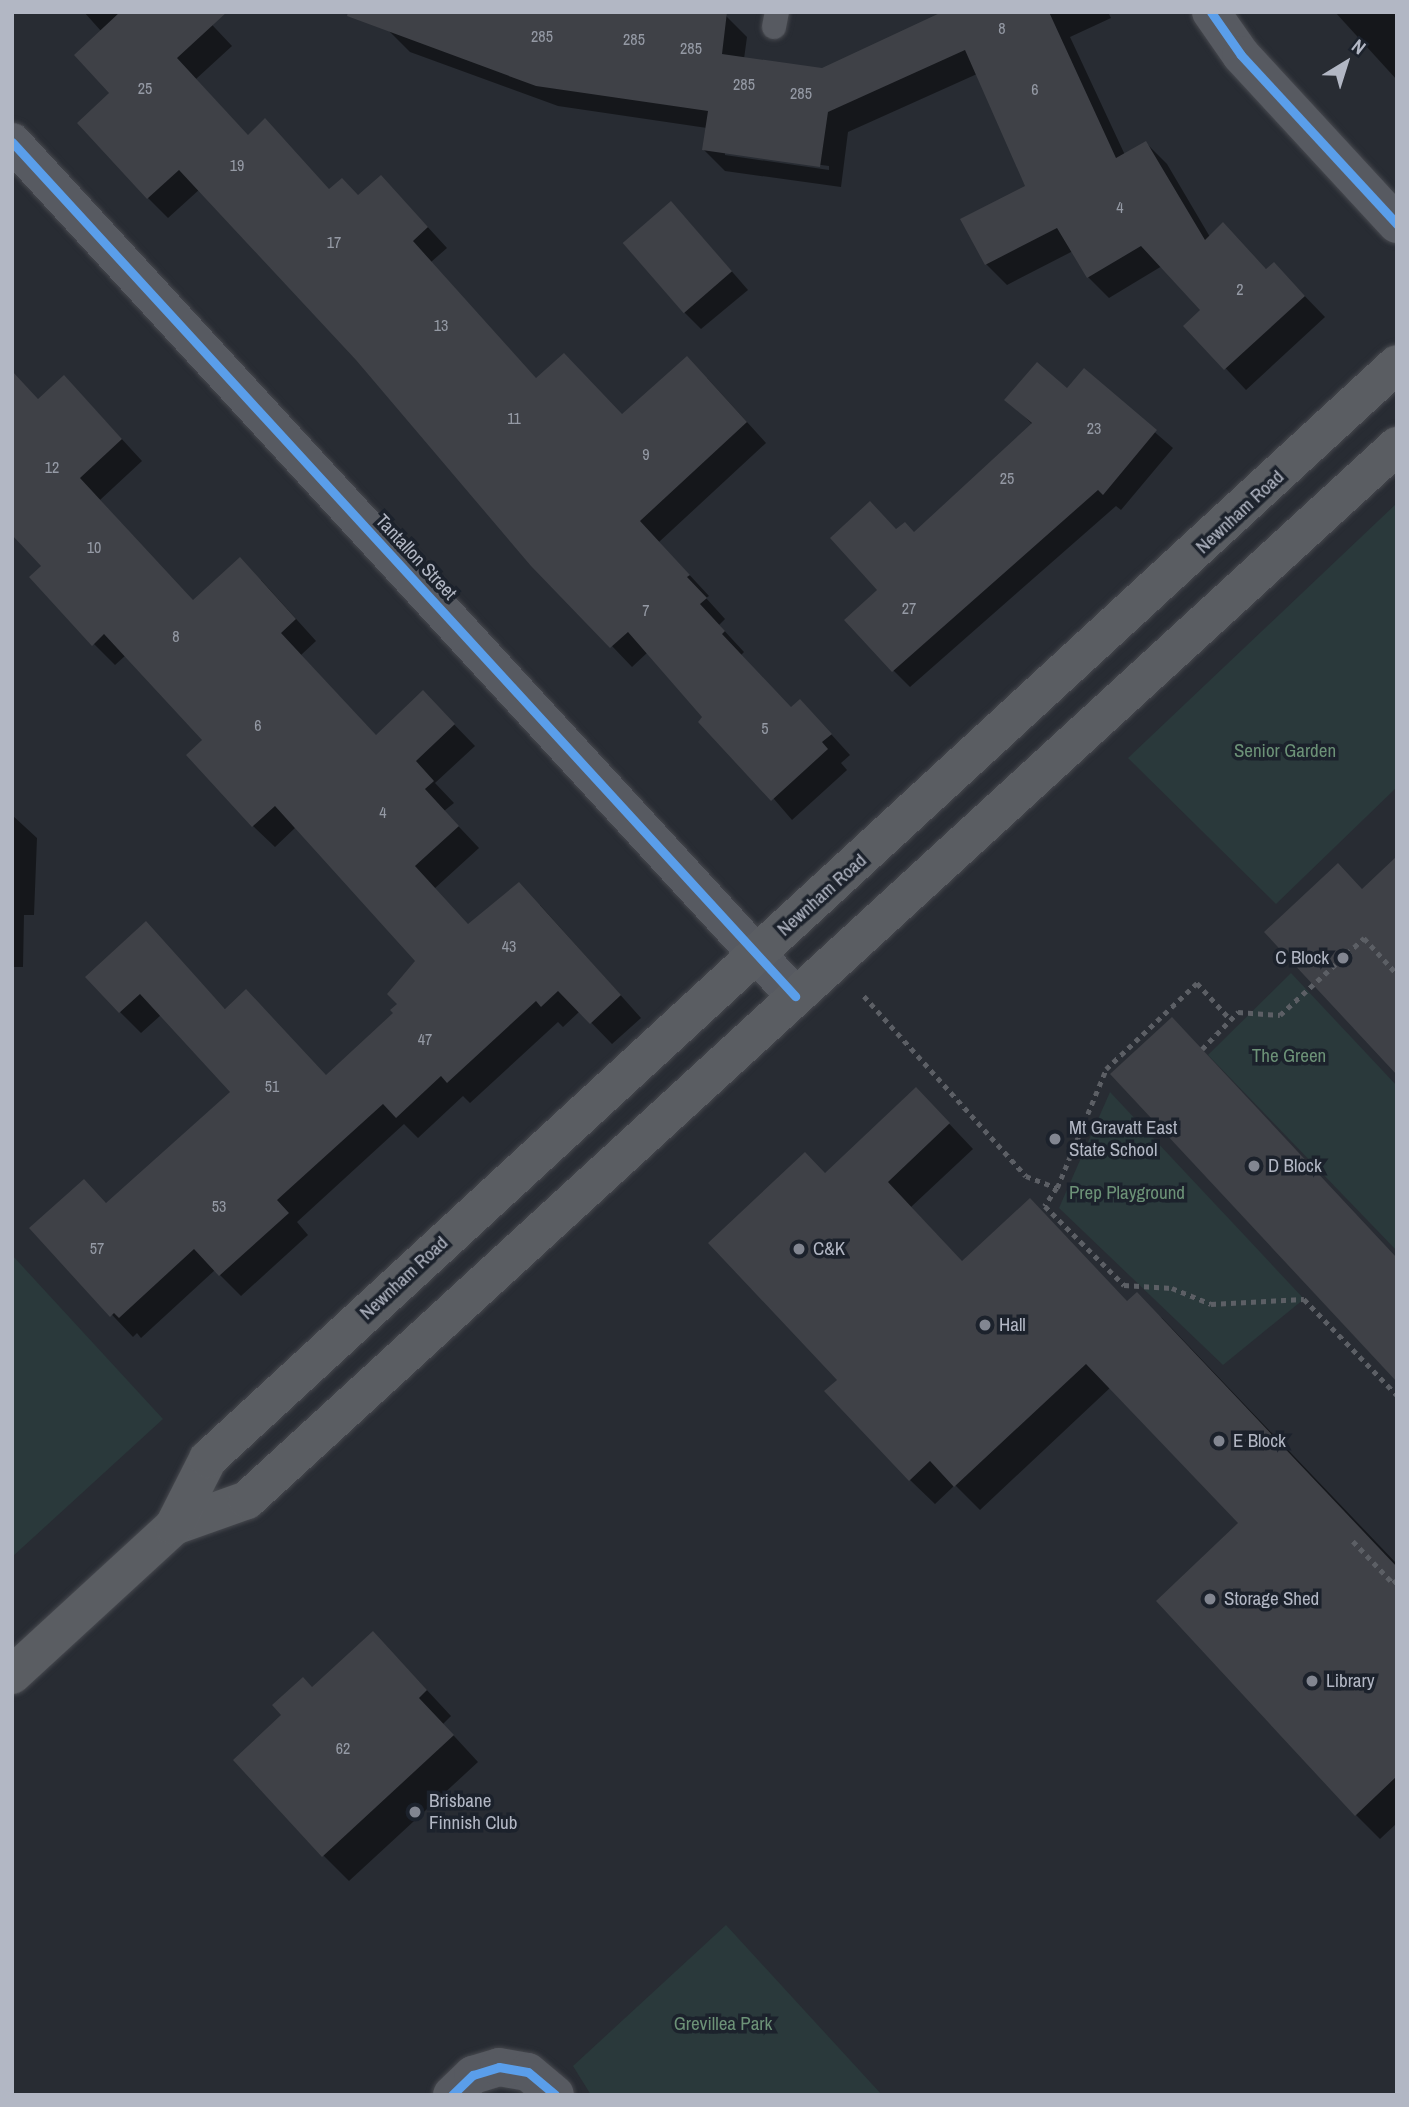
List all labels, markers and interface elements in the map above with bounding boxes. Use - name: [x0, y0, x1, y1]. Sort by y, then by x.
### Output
- house number: 8: [998, 18, 1006, 38]
- house number: 285: [531, 26, 553, 46]
- north arrow: [1311, 28, 1381, 98]
- house number: 285: [623, 29, 645, 49]
- text: N: [1346, 33, 1371, 60]
- house number: 285: [680, 38, 702, 58]
- house number: 285: [733, 74, 755, 94]
- house number: 25: [138, 78, 152, 98]
- house number: 6: [1031, 79, 1039, 99]
- house number: 285: [790, 83, 812, 103]
- house number: 19: [230, 155, 244, 175]
- house number: 4: [1116, 197, 1124, 217]
- house number: 17: [327, 232, 341, 252]
- house number: 2: [1236, 279, 1244, 299]
- house number: 13: [434, 315, 448, 335]
- house number: 11: [507, 408, 521, 428]
- house number: 23: [1087, 418, 1101, 438]
- house number: 9: [642, 444, 650, 464]
- house number: 12: [45, 457, 59, 477]
- street label: Newnham Road: [1191, 466, 1289, 558]
- house number: 25: [1000, 468, 1014, 488]
- street label: Tantallon Street: [371, 510, 461, 604]
- house number: 10: [87, 537, 101, 557]
- house number: 27: [902, 598, 916, 618]
- house number: 7: [642, 600, 650, 620]
- house number: 8: [172, 626, 180, 646]
- house number: 6: [254, 715, 262, 735]
- house number: 5: [761, 718, 769, 738]
- park label: Senior Garden: [1234, 740, 1336, 762]
- house number: 4: [379, 802, 387, 822]
- street label: Newnham Road: [773, 849, 871, 941]
- house number: 43: [502, 936, 516, 956]
- place label: C Block: [1275, 947, 1329, 969]
- marker: C Block: [1335, 950, 1351, 966]
- house number: 47: [418, 1029, 432, 1049]
- park label: The Green: [1252, 1045, 1326, 1067]
- house number: 51: [265, 1076, 279, 1096]
- place label: Mt Gravatt East State School: [1069, 1117, 1177, 1161]
- marker: Mt Gravatt East State School: [1047, 1131, 1063, 1147]
- place label: D Block: [1268, 1155, 1322, 1177]
- marker: D Block: [1246, 1158, 1262, 1174]
- park label: Prep Playground: [1069, 1182, 1185, 1204]
- house number: 53: [212, 1196, 226, 1216]
- street label: Newnham Road: [355, 1232, 453, 1324]
- house number: 57: [90, 1238, 104, 1258]
- place label: C&K: [813, 1238, 845, 1260]
- marker: C&K: [791, 1241, 807, 1257]
- place label: Hall: [999, 1314, 1026, 1336]
- marker: Hall: [977, 1317, 993, 1333]
- place label: E Block: [1233, 1430, 1286, 1452]
- marker: E Block: [1211, 1433, 1227, 1449]
- place label: Storage Shed: [1224, 1588, 1319, 1610]
- marker: Storage Shed: [1202, 1591, 1218, 1607]
- place label: Library: [1326, 1670, 1374, 1692]
- marker: Library: [1304, 1673, 1320, 1689]
- house number: 62: [336, 1738, 350, 1758]
- place label: Brisbane Finnish Club: [429, 1790, 517, 1834]
- marker: Brisbane Finnish Club: [407, 1804, 423, 1820]
- park label: Grevillea Park: [674, 2013, 772, 2035]

